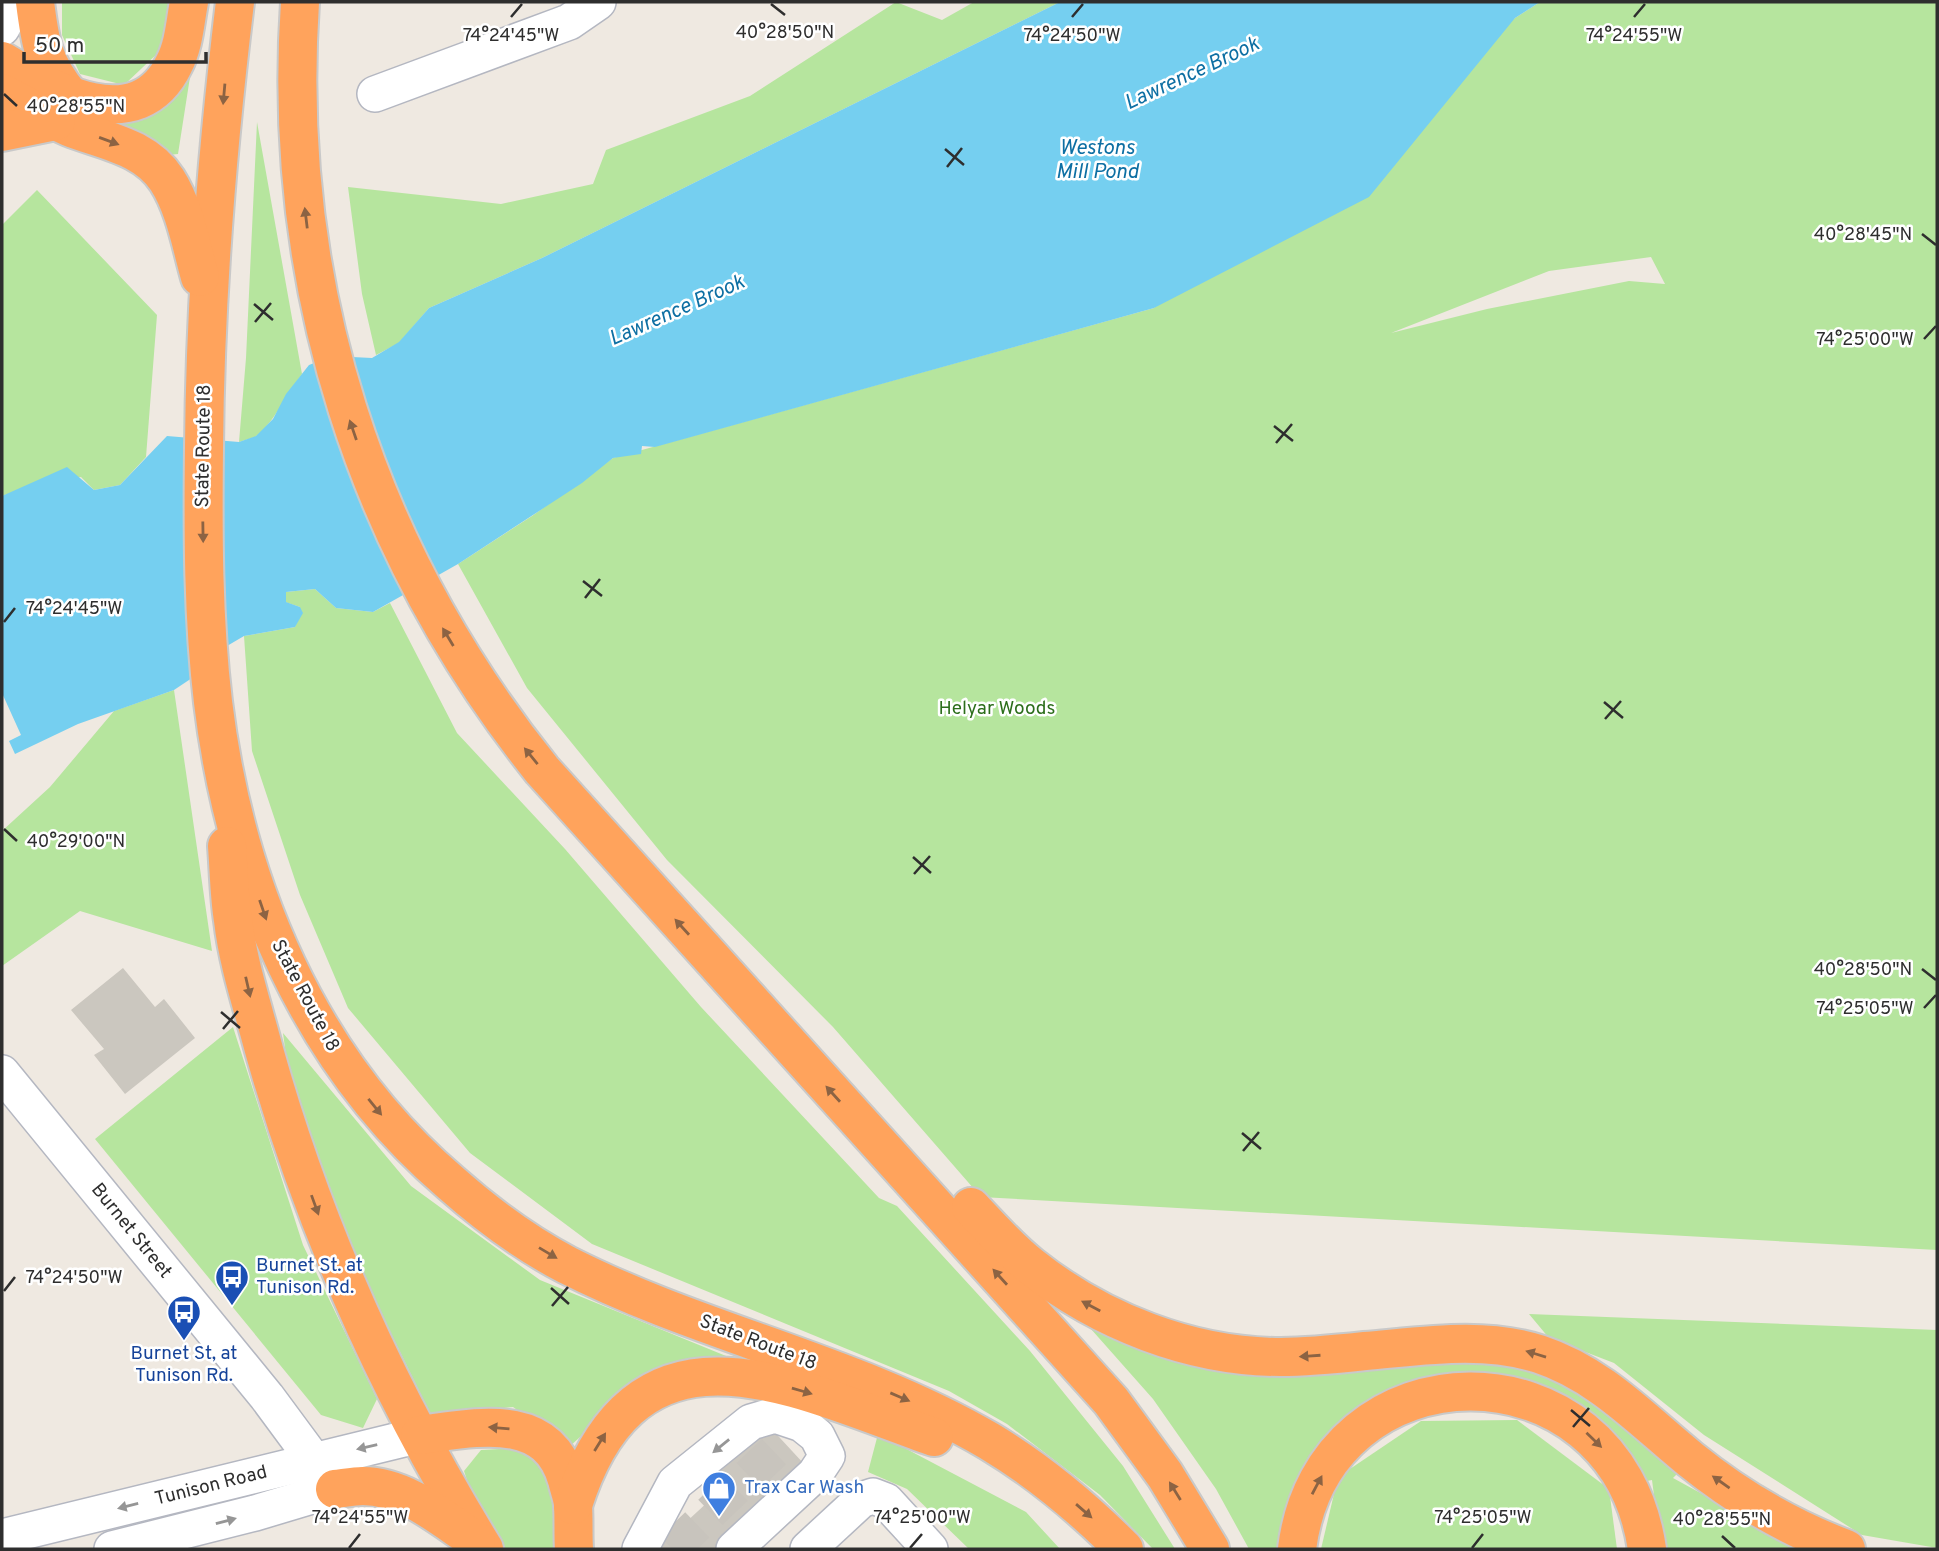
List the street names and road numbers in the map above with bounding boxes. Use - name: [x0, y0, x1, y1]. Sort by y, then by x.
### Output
- street label: State Route 18: [191, 384, 217, 508]
- street label: State Route 18: [265, 936, 345, 1056]
- street label: Burnet Street: [85, 1179, 177, 1283]
- street label: State Route 18: [696, 1310, 820, 1376]
- street label: Tunison Road: [152, 1460, 270, 1512]

